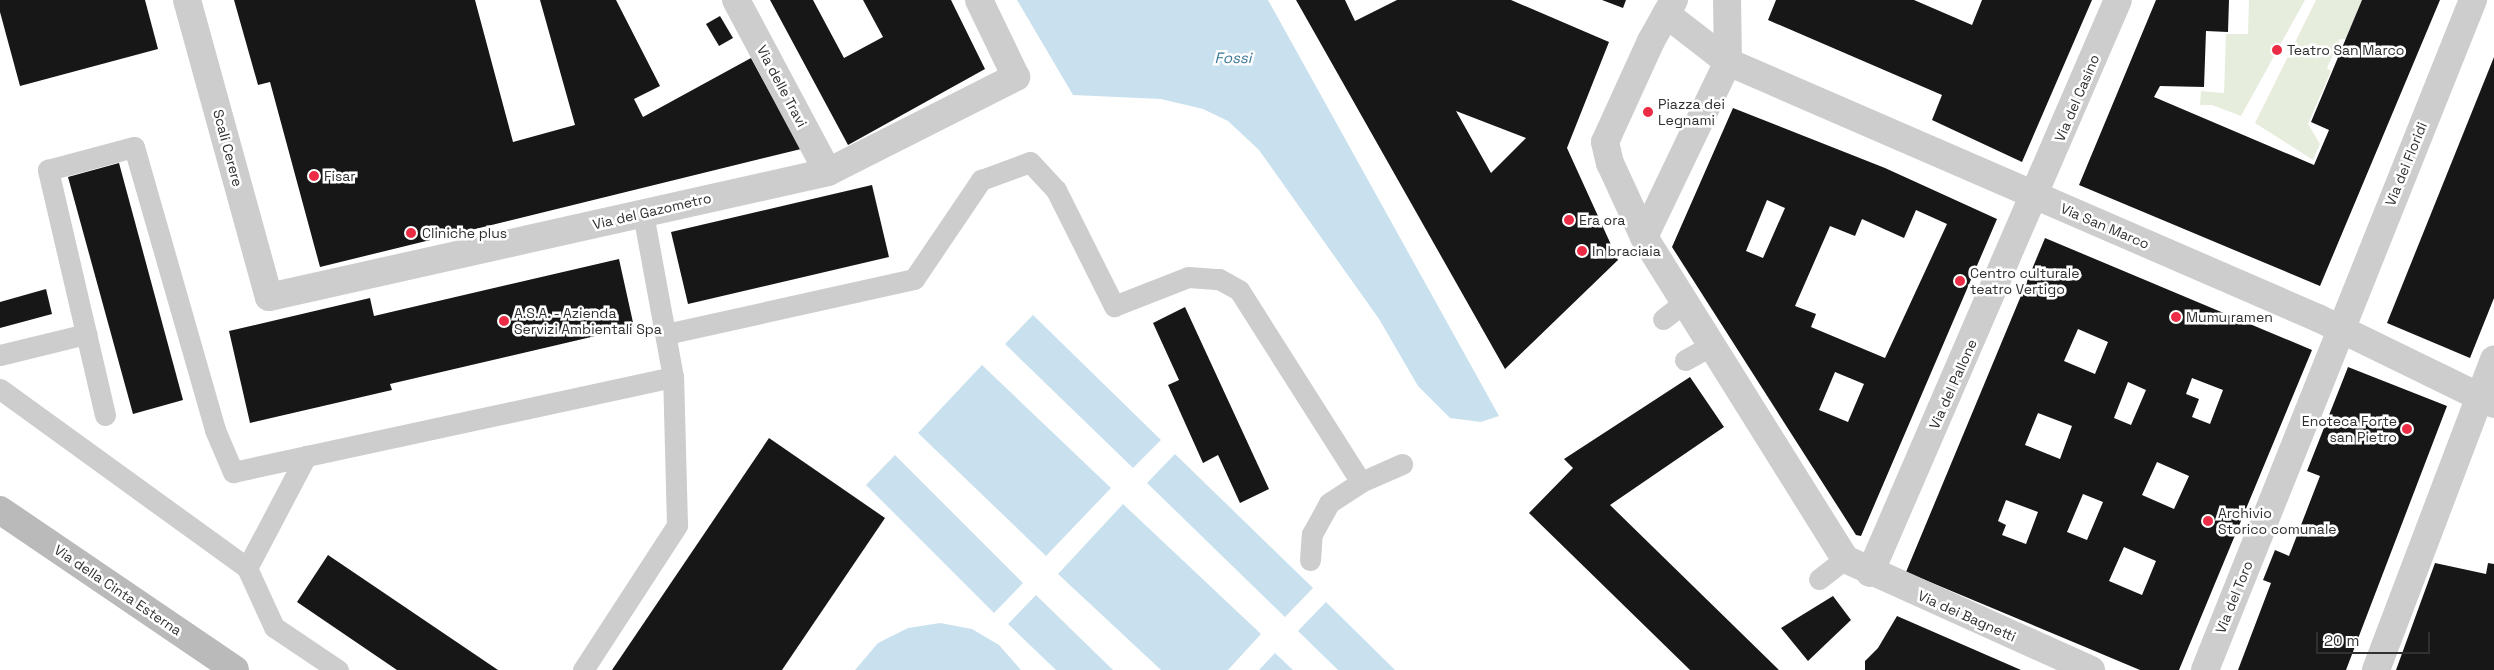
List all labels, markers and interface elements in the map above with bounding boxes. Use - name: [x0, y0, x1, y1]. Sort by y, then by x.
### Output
- street label: Via delle Travi: [753, 42, 811, 130]
- place label: Teatro San Marco: [2287, 42, 2404, 58]
- marker: Teatro San Marco: [2271, 44, 2283, 56]
- water label: Fossi: [1215, 49, 1251, 67]
- street label: Via del Casino: [2051, 52, 2103, 144]
- place label: Piazza dei Legnami: [1658, 96, 1725, 128]
- marker: Piazza dei Legnami: [1642, 106, 1654, 118]
- street label: Scali Cerere: [210, 107, 246, 189]
- street label: Via dei Floridi: [2382, 120, 2430, 208]
- place label: Fisar: [324, 168, 356, 184]
- marker: Fisar: [308, 170, 320, 182]
- street label: Via del Gazometro: [591, 189, 713, 233]
- street label: Via San Marco: [2058, 200, 2152, 252]
- place label: Era ora: [1579, 212, 1625, 228]
- marker: Era ora: [1563, 214, 1575, 226]
- place label: Cliniche plus: [422, 225, 507, 241]
- marker: Cliniche plus: [404, 226, 418, 240]
- place label: In braciaia: [1592, 243, 1661, 259]
- marker: In braciaia: [1576, 245, 1588, 257]
- place label: Centro culturale teatro Vertigo: [1970, 265, 2080, 298]
- marker: Centro culturale teatro Vertigo: [1954, 275, 1966, 287]
- place label: A.S.A. - Azienda Servizi Ambientali Spa: [514, 305, 662, 338]
- place label: Mumu ramen: [2186, 309, 2273, 325]
- marker: Mumu ramen: [2170, 311, 2182, 323]
- marker: A.S.A. - Azienda Servizi Ambientali Spa: [498, 315, 510, 327]
- street label: Via del Pallone: [1926, 336, 1980, 432]
- place label: Enoteca Forte san Pietro: [2302, 413, 2397, 446]
- marker: Enoteca Forte san Pietro: [2401, 423, 2413, 435]
- place label: Archivio Storico comunale: [2218, 505, 2337, 538]
- marker: Archivio Storico comunale: [2202, 515, 2214, 527]
- street label: Via della Cinta Esterna: [51, 541, 185, 639]
- street label: Via del Toro: [2212, 558, 2256, 636]
- street label: Via dei Bagnetti: [1915, 587, 2019, 645]
- scale bar: [2319, 622, 2433, 654]
- text: 20 m: [2324, 631, 2359, 650]

